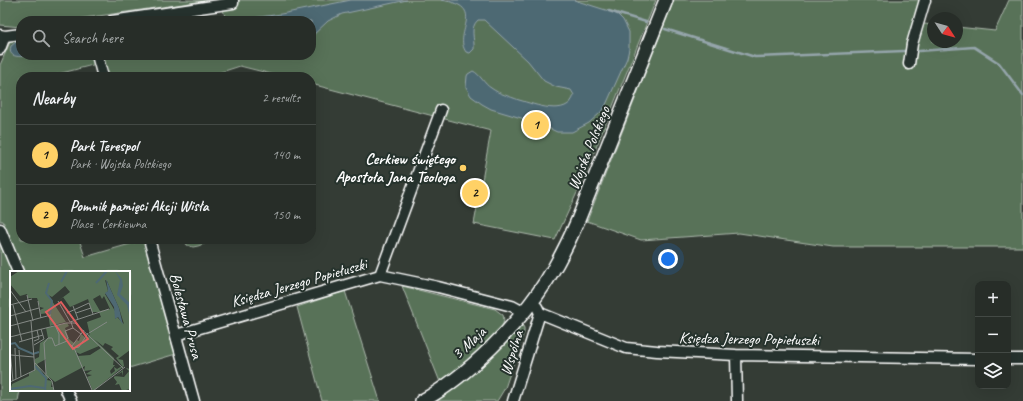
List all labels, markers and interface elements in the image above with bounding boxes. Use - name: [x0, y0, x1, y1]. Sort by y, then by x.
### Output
- north arrow: [927, 12, 963, 48]
- search box: [16, 16, 316, 60]
- icon: search: [30, 27, 52, 49]
- text: Search here: [62, 29, 123, 48]
- text: Nearby: [32, 88, 75, 109]
- text: 2 results: [262, 90, 300, 106]
- street label: Wojska Polskiego: [563, 102, 615, 193]
- pin: 1: [523, 110, 549, 140]
- text: Park Terespol: [70, 137, 138, 156]
- text: 1: [42, 147, 48, 163]
- text: 140 m: [272, 147, 300, 163]
- place label: Cerkiew świętego Apostoła Jana Teologa: [335, 149, 457, 187]
- text: Park · Wojska Polskiego: [70, 156, 171, 172]
- marker: Cerkiew świętego Apostoła Jana Teologa: [458, 163, 468, 173]
- pin: 2: [462, 178, 488, 208]
- text: Pomnik pamięci Akcji Wisła: [70, 197, 208, 216]
- text: 2: [42, 207, 48, 223]
- text: 150 m: [272, 207, 300, 223]
- text: Place · Cerkiewna: [70, 216, 146, 232]
- your location: [658, 249, 678, 269]
- street label: Księdza Jerzego Popiełuszki: [229, 254, 371, 312]
- inset map: [10, 271, 130, 391]
- street label: Bolesława Prusa: [165, 271, 207, 362]
- map controls: [975, 281, 1011, 389]
- button: +: [975, 281, 1011, 317]
- button: −: [975, 317, 1011, 353]
- street label: 3 Maja: [448, 321, 491, 364]
- street label: Wspólna: [496, 327, 529, 378]
- street label: Księdza Jerzego Popiełuszki: [679, 328, 821, 350]
- button: layers: [975, 353, 1011, 389]

